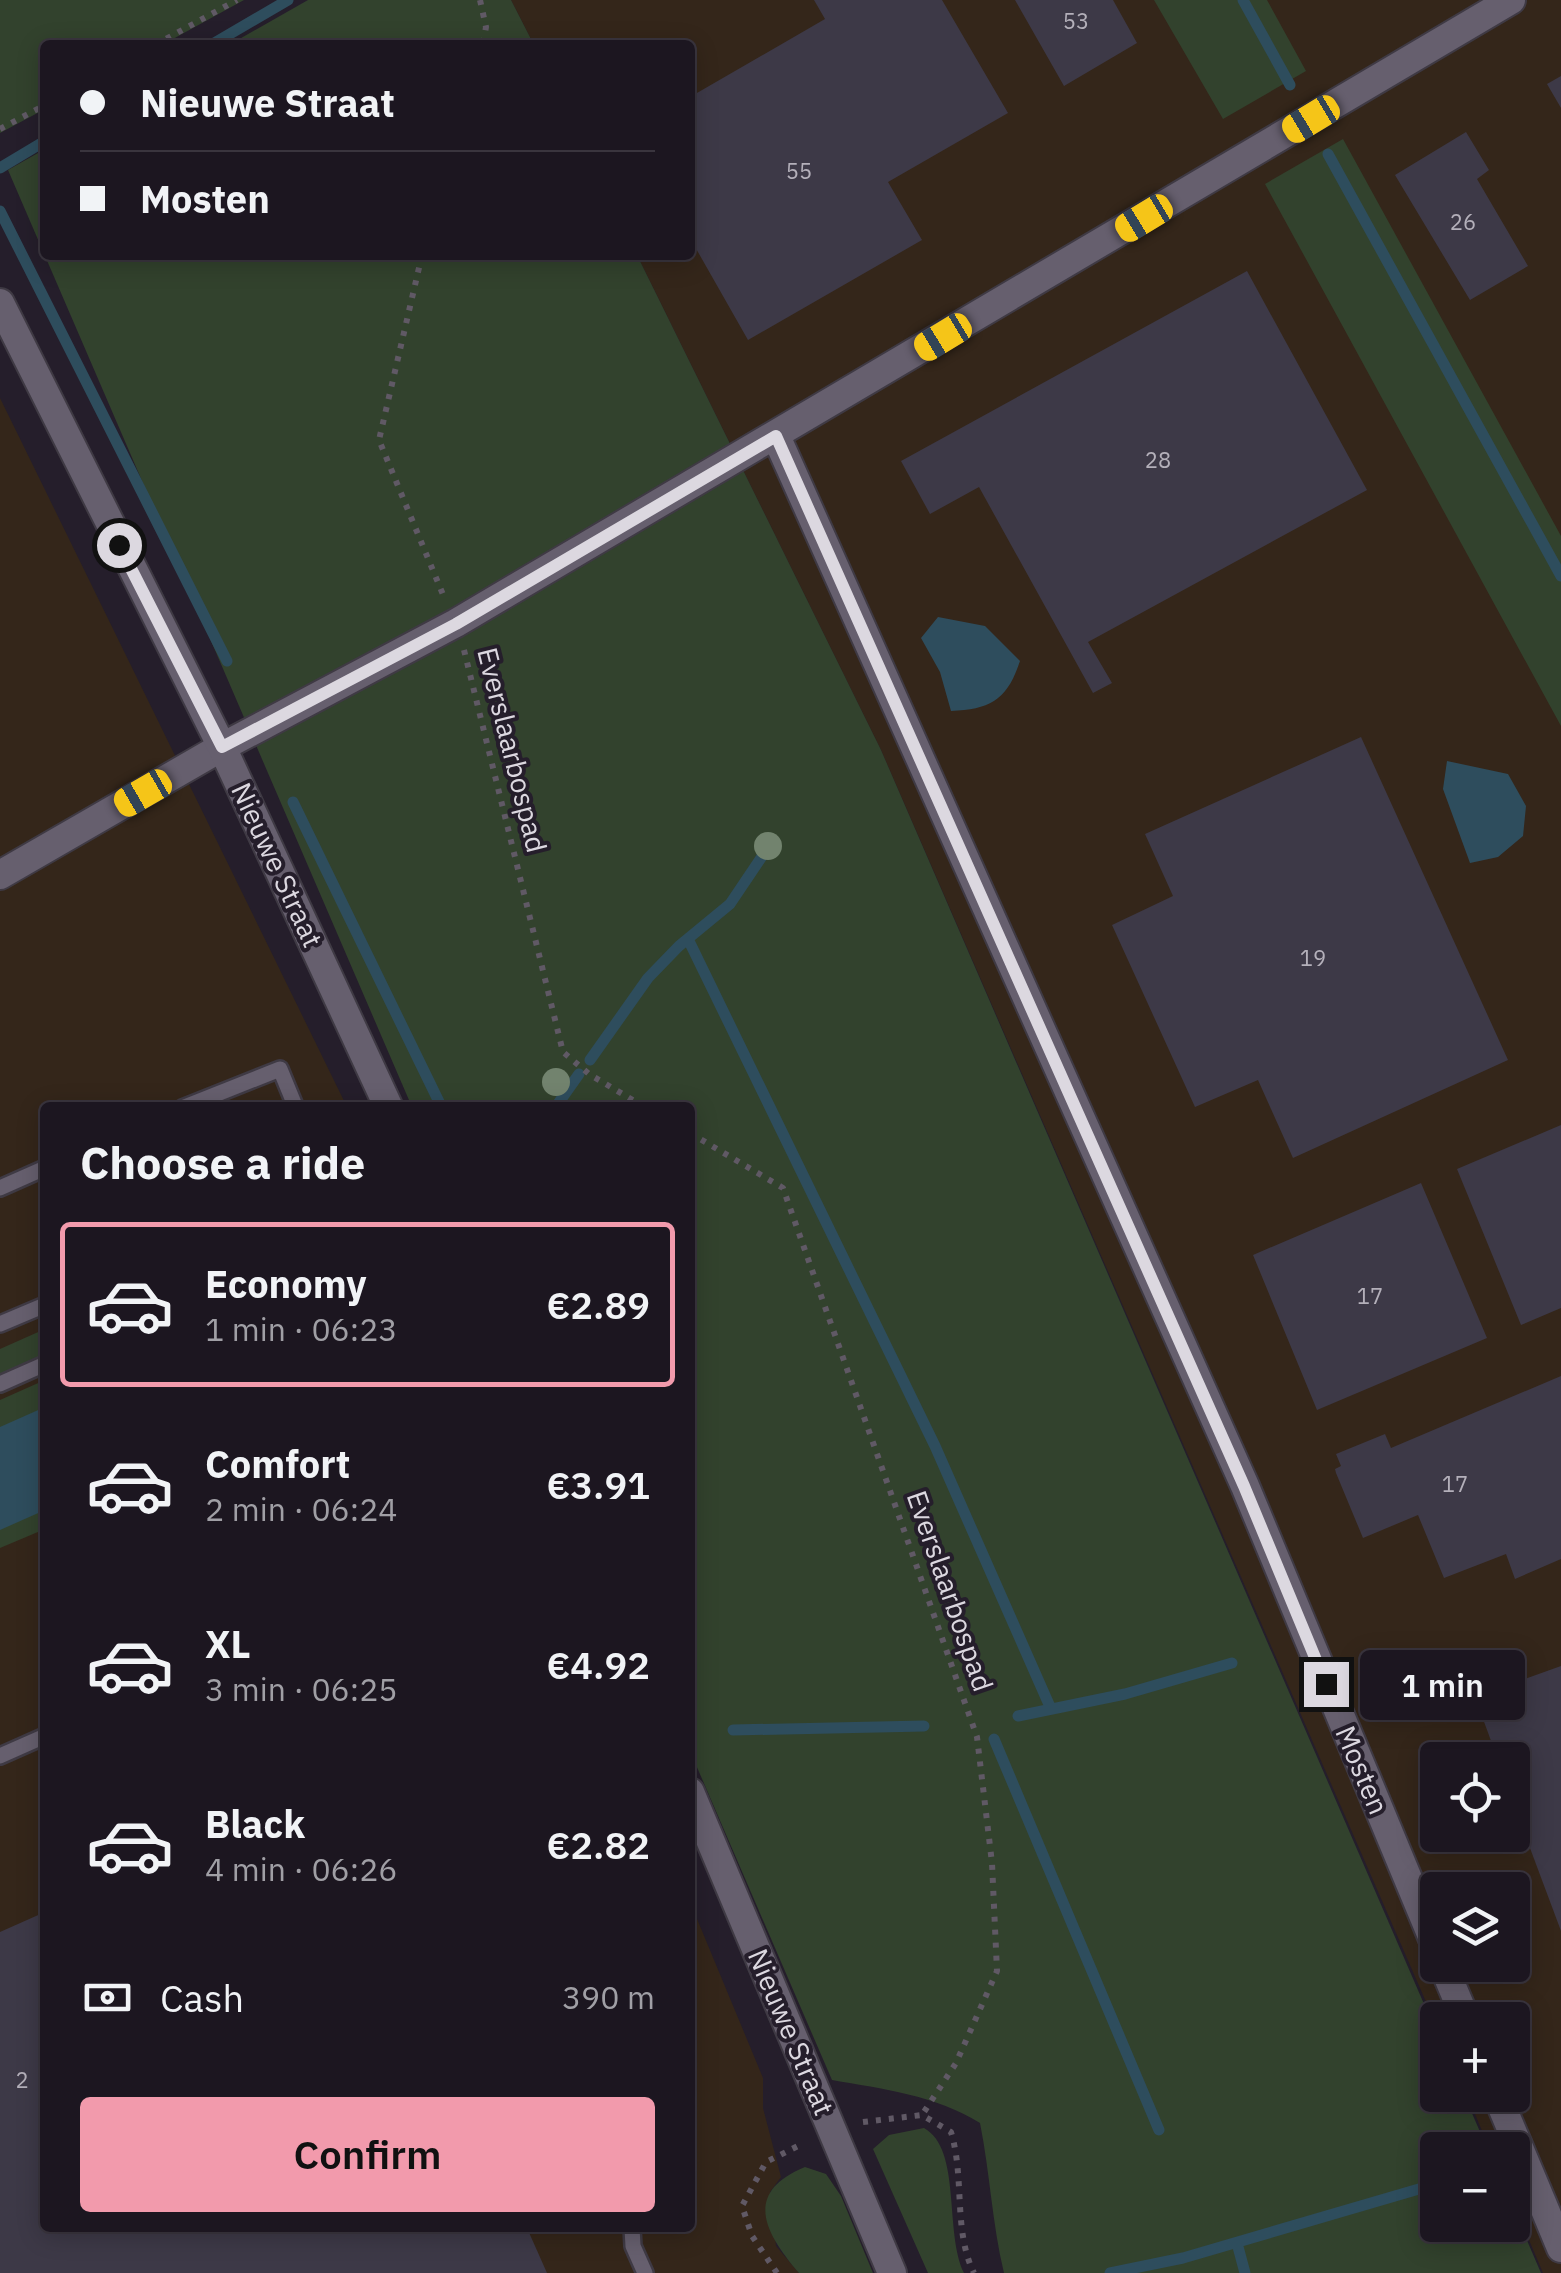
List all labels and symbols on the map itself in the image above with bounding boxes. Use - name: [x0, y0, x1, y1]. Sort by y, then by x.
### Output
- house number: 53: [1063, 6, 1089, 35]
- car: [1278, 91, 1344, 147]
- house number: 55: [786, 156, 812, 185]
- car: [1111, 190, 1177, 246]
- house number: 26: [1450, 207, 1476, 236]
- car: [910, 309, 976, 365]
- house number: 28: [1145, 445, 1171, 474]
- route start: [97, 523, 142, 568]
- street label: Everslaarbospad: [469, 644, 556, 856]
- car: [110, 765, 176, 821]
- street label: Nieuwe Straat: [223, 777, 332, 953]
- house number: 19: [1300, 943, 1326, 972]
- house number: 17: [1357, 1281, 1383, 1310]
- house number: 17: [1442, 1469, 1468, 1498]
- street label: Everslaarbospad: [899, 1486, 1002, 1696]
- callout: 1 min: [1361, 1649, 1526, 1719]
- route end: [1304, 1662, 1349, 1707]
- street label: Mosten: [1327, 1720, 1398, 1820]
- street label: Nieuwe Straat: [740, 1943, 843, 2121]
- house number: 2: [15, 2065, 29, 2094]

